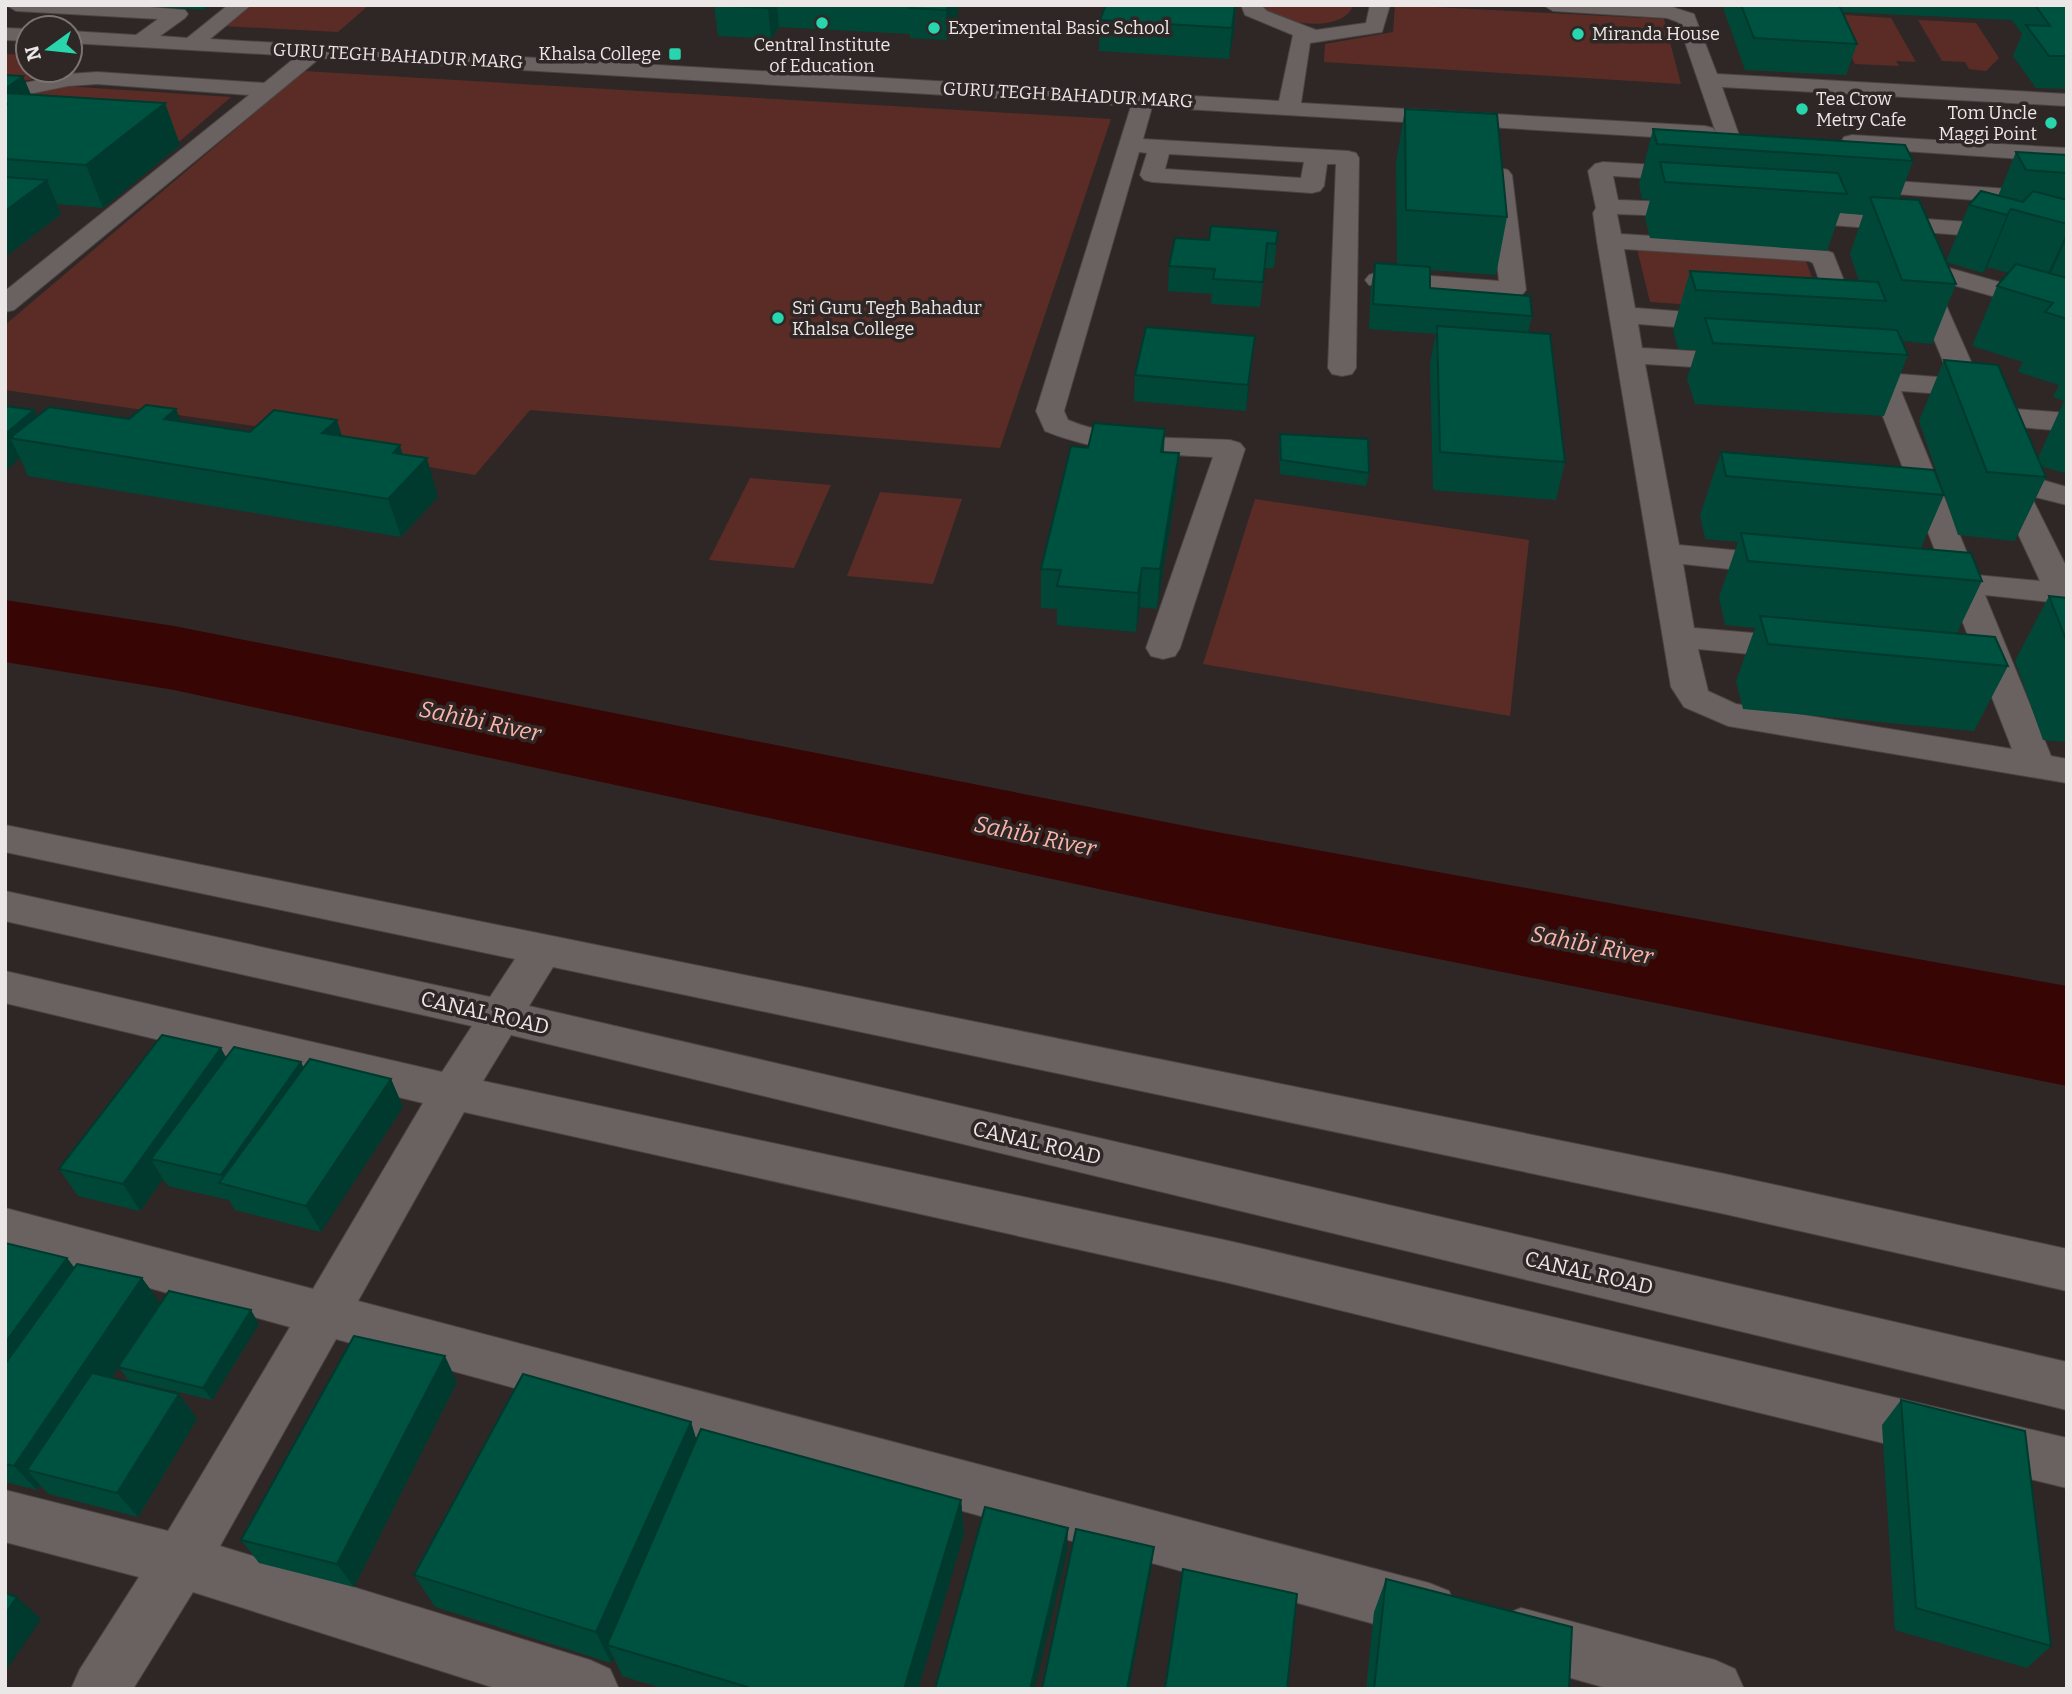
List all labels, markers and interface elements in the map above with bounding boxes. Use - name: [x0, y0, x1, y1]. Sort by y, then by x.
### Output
- north arrow: [14, 14, 84, 84]
- marker: Central Institute of Education: [814, 15, 830, 31]
- place label: Experimental Basic School: [948, 17, 1170, 39]
- marker: Experimental Basic School: [926, 20, 942, 36]
- place label: Miranda House: [1592, 23, 1720, 45]
- marker: Miranda House: [1570, 26, 1586, 42]
- place label: Central Institute of Education: [754, 34, 890, 77]
- street label: GURU TEGH BAHADUR MARG: [272, 38, 524, 74]
- text: N: [20, 43, 46, 63]
- place label: Khalsa College: [539, 43, 661, 65]
- marker: Khalsa College: [667, 46, 683, 62]
- street label: GURU TEGH BAHADUR MARG: [942, 77, 1194, 113]
- place label: Tea Crow Metry Cafe: [1816, 88, 1906, 131]
- marker: Tea Crow Metry Cafe: [1794, 101, 1810, 117]
- place label: Tom Uncle Maggi Point: [1938, 102, 2037, 145]
- marker: Tom Uncle Maggi Point: [2043, 115, 2059, 131]
- place label: Sri Guru Tegh Bahadur Khalsa College: [792, 297, 982, 340]
- marker: Sri Guru Tegh Bahadur Khalsa College: [770, 310, 786, 326]
- water label: Sahibi River: [417, 694, 545, 748]
- water label: Sahibi River: [972, 809, 1100, 863]
- water label: Sahibi River: [1529, 919, 1657, 971]
- street label: CANAL ROAD: [418, 986, 552, 1040]
- street label: CANAL ROAD: [970, 1116, 1104, 1170]
- street label: CANAL ROAD: [1522, 1246, 1656, 1300]

